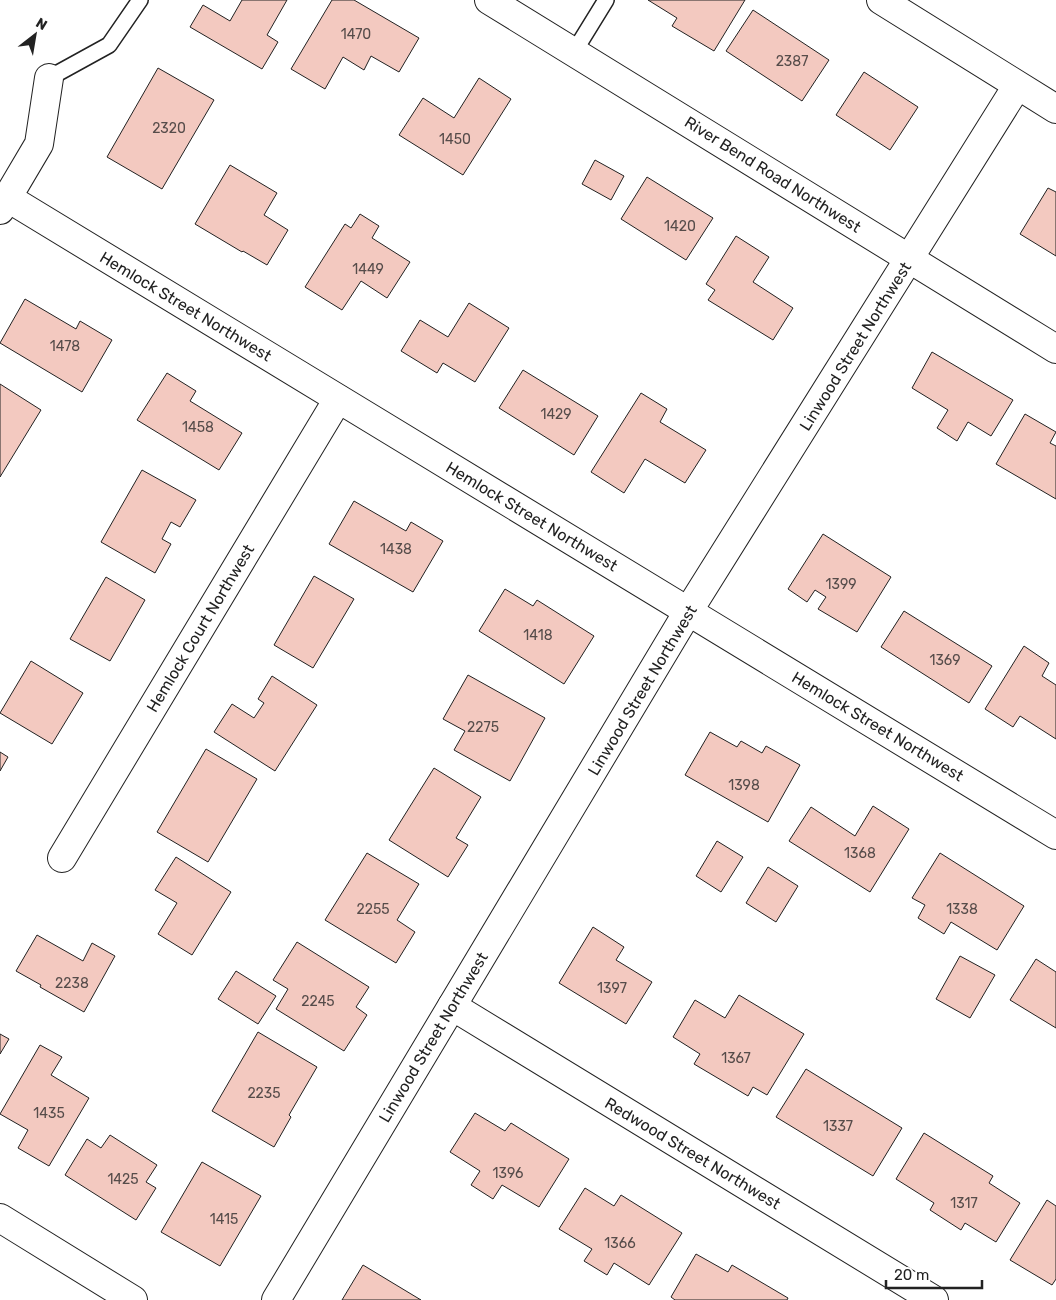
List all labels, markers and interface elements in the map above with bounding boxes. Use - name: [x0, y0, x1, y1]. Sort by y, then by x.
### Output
- north arrow: [10, 10, 60, 60]
- text: N: [33, 14, 50, 34]
- house number: 1470: [341, 26, 371, 43]
- house number: 2387: [776, 53, 808, 70]
- street label: River Bend Road Northwest: [681, 112, 864, 237]
- house number: 2320: [152, 120, 186, 137]
- house number: 1450: [439, 131, 471, 148]
- house number: 1420: [664, 218, 696, 235]
- street label: Hemlock Street Northwest: [96, 248, 275, 365]
- street label: Linwood Street Northwest: [796, 258, 915, 434]
- house number: 1449: [352, 261, 384, 278]
- house number: 1478: [50, 338, 80, 355]
- house number: 1429: [540, 406, 572, 423]
- house number: 1458: [182, 419, 214, 436]
- street label: Hemlock Street Northwest: [442, 458, 621, 575]
- street label: Hemlock Court Northwest: [143, 541, 258, 716]
- house number: 1438: [380, 541, 412, 558]
- house number: 1399: [825, 576, 857, 593]
- street label: Linwood Street Northwest: [584, 602, 701, 779]
- house number: 1418: [523, 627, 553, 644]
- house number: 1369: [929, 652, 961, 669]
- street label: Hemlock Street Northwest: [788, 668, 967, 785]
- house number: 2275: [467, 719, 499, 736]
- house number: 1398: [728, 777, 760, 794]
- house number: 1368: [844, 845, 876, 862]
- house number: 2255: [356, 901, 390, 918]
- house number: 1338: [946, 901, 978, 918]
- street label: Linwood Street Northwest: [375, 949, 492, 1126]
- house number: 2238: [55, 975, 89, 992]
- house number: 1397: [597, 980, 627, 997]
- house number: 2245: [301, 993, 335, 1010]
- house number: 1367: [721, 1050, 751, 1067]
- house number: 2235: [247, 1085, 281, 1102]
- street label: Redwood Street Northwest: [601, 1093, 784, 1214]
- house number: 1435: [33, 1105, 65, 1122]
- house number: 1337: [823, 1118, 853, 1135]
- house number: 1396: [492, 1165, 524, 1182]
- house number: 1425: [107, 1171, 139, 1188]
- house number: 1317: [950, 1195, 978, 1212]
- house number: 1415: [210, 1211, 238, 1228]
- house number: 1366: [604, 1235, 636, 1252]
- scale bar: [886, 1258, 982, 1290]
- text: 20 m: [894, 1266, 929, 1284]

